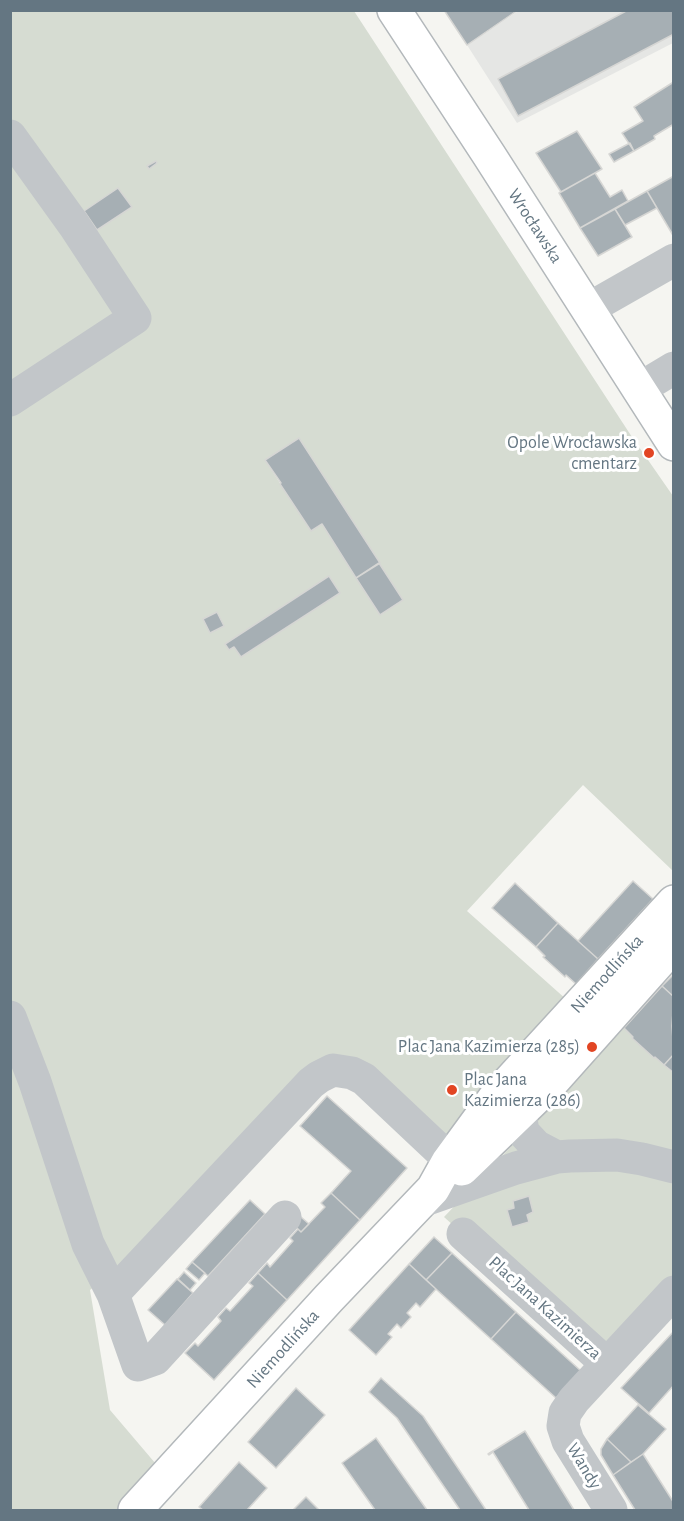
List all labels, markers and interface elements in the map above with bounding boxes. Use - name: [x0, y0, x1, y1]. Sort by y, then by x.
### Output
- street label: Wrocławska: [503, 185, 567, 267]
- place label: Opole Wrocławska cmentarz: [507, 432, 637, 474]
- marker: Opole Wrocławska cmentarz: [642, 446, 656, 460]
- street label: Niemodlińska: [566, 930, 648, 1018]
- place label: Plac Jana Kazimierza (285): [398, 1036, 580, 1058]
- marker: Plac Jana Kazimierza (285): [585, 1040, 599, 1054]
- place label: Plac Jana Kazimierza (286): [464, 1069, 581, 1112]
- marker: Plac Jana Kazimierza (286): [445, 1083, 459, 1097]
- street label: Plac Jana Kazimierza: [484, 1252, 606, 1364]
- street label: Niemodlińska: [242, 1305, 324, 1393]
- street label: Wandy: [562, 1439, 606, 1493]

